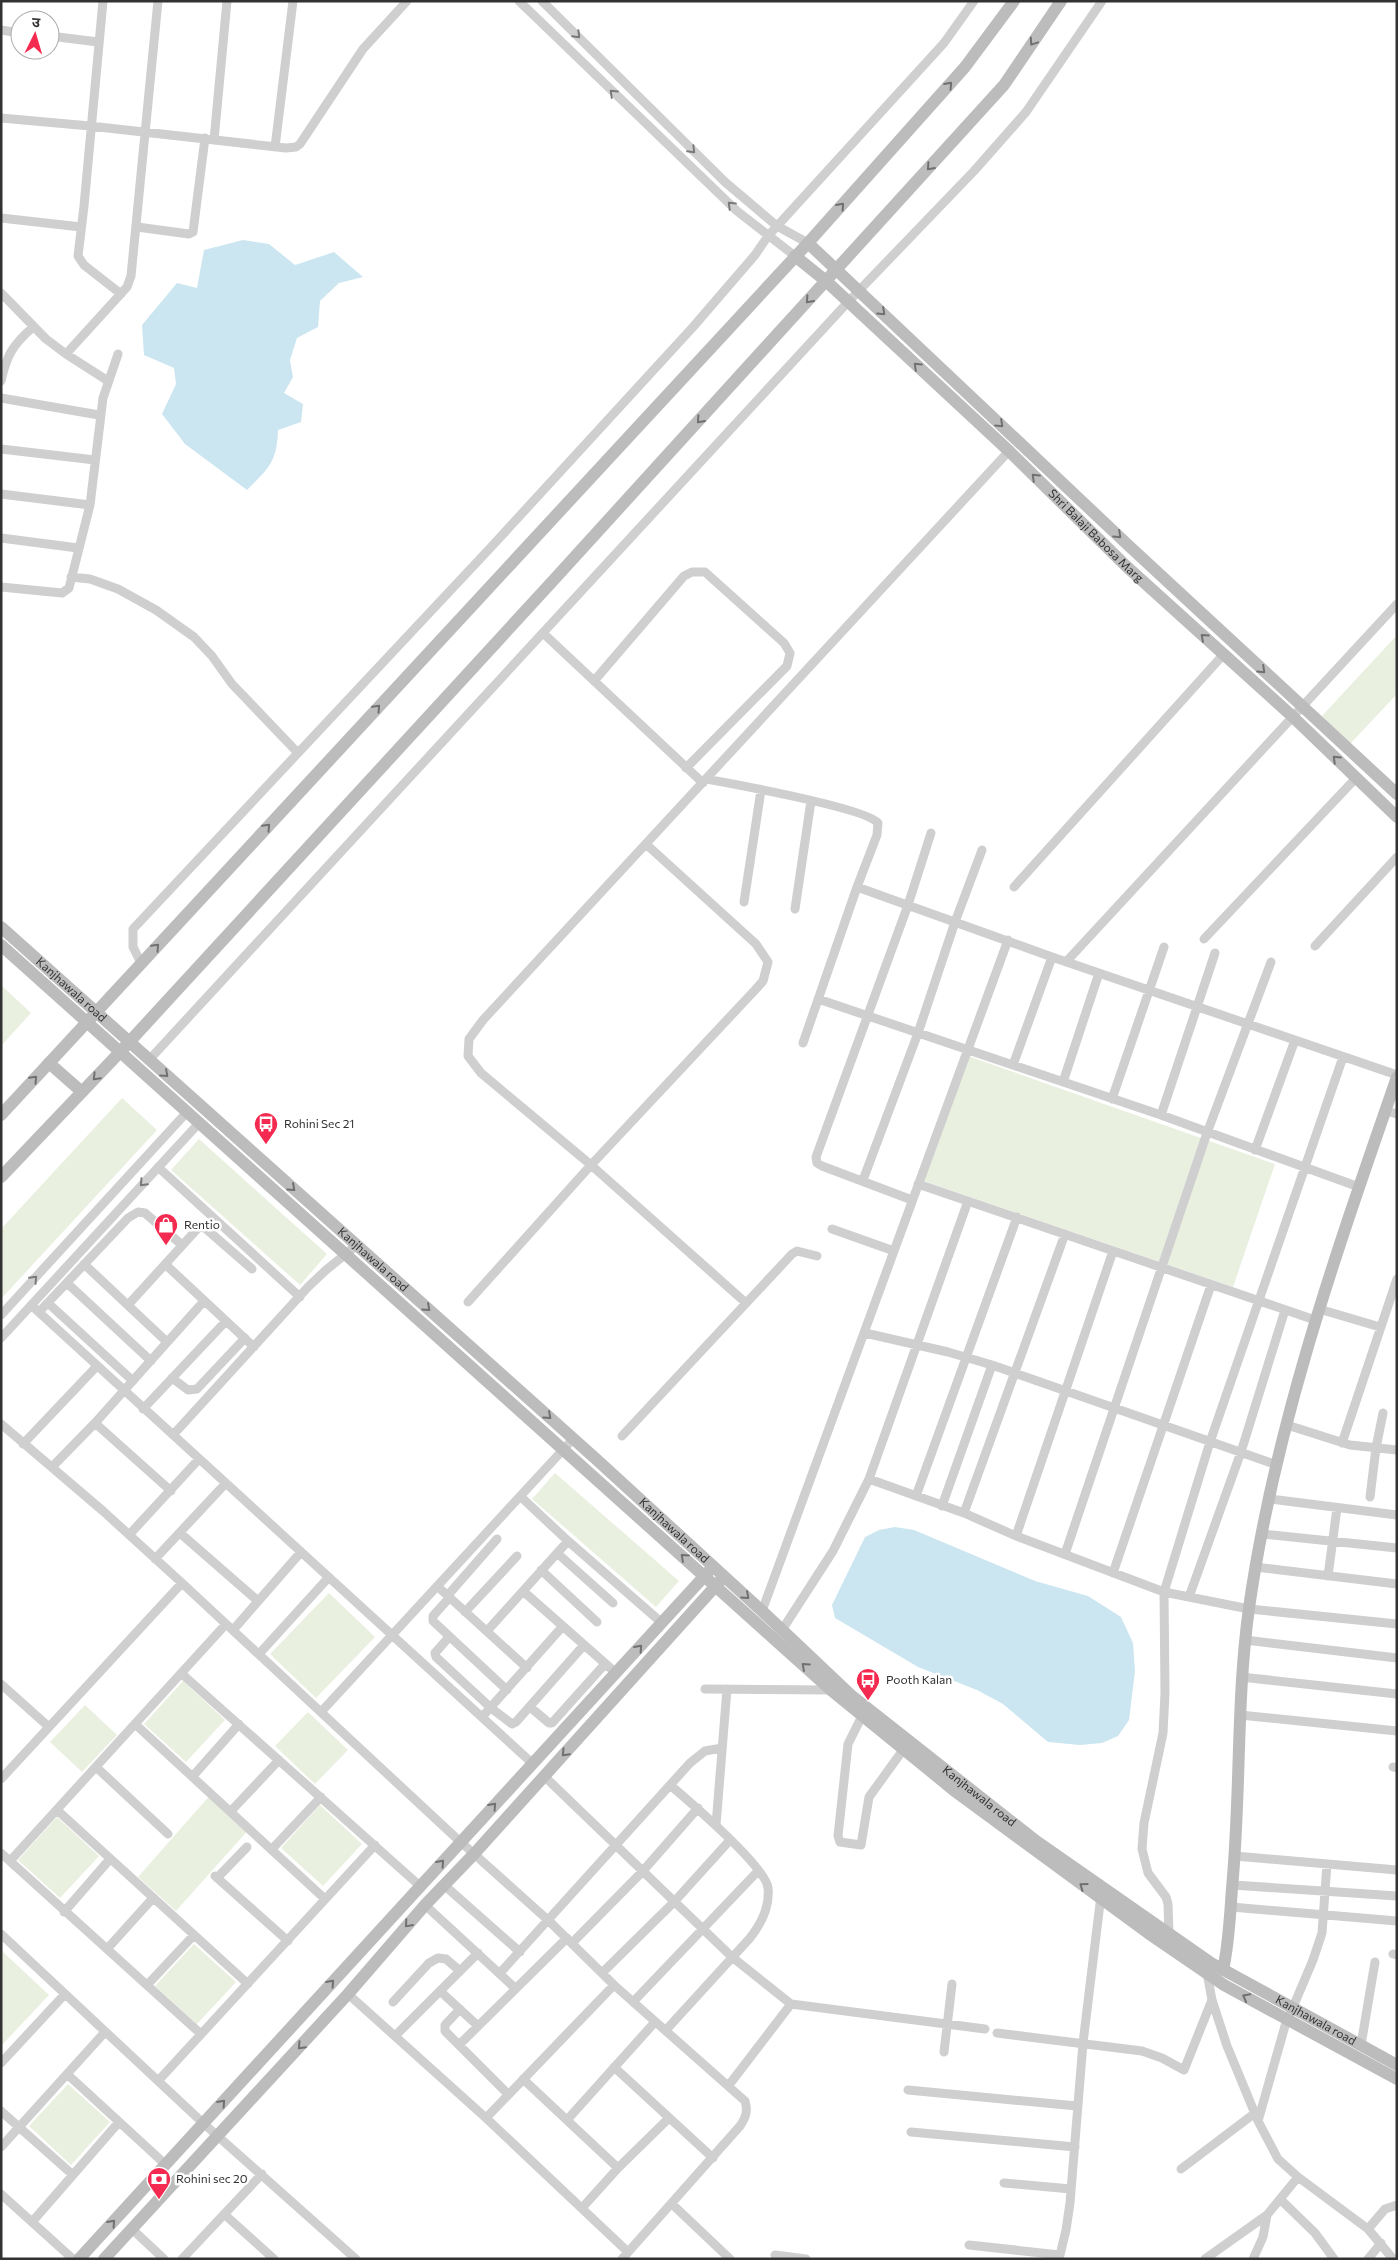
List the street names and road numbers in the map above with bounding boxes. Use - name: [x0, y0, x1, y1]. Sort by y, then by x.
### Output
- street label: Shri Balaji Babosa Marg: [1046, 486, 1147, 585]
- street label: Kanjhawala road: [34, 954, 110, 1024]
- street label: Kanjhawala road: [336, 1224, 412, 1294]
- street label: Kanjhawala road: [637, 1494, 713, 1565]
- street label: Kanjhawala road: [940, 1762, 1019, 1829]
- street label: Kanjhawala road: [1273, 1992, 1359, 2047]

